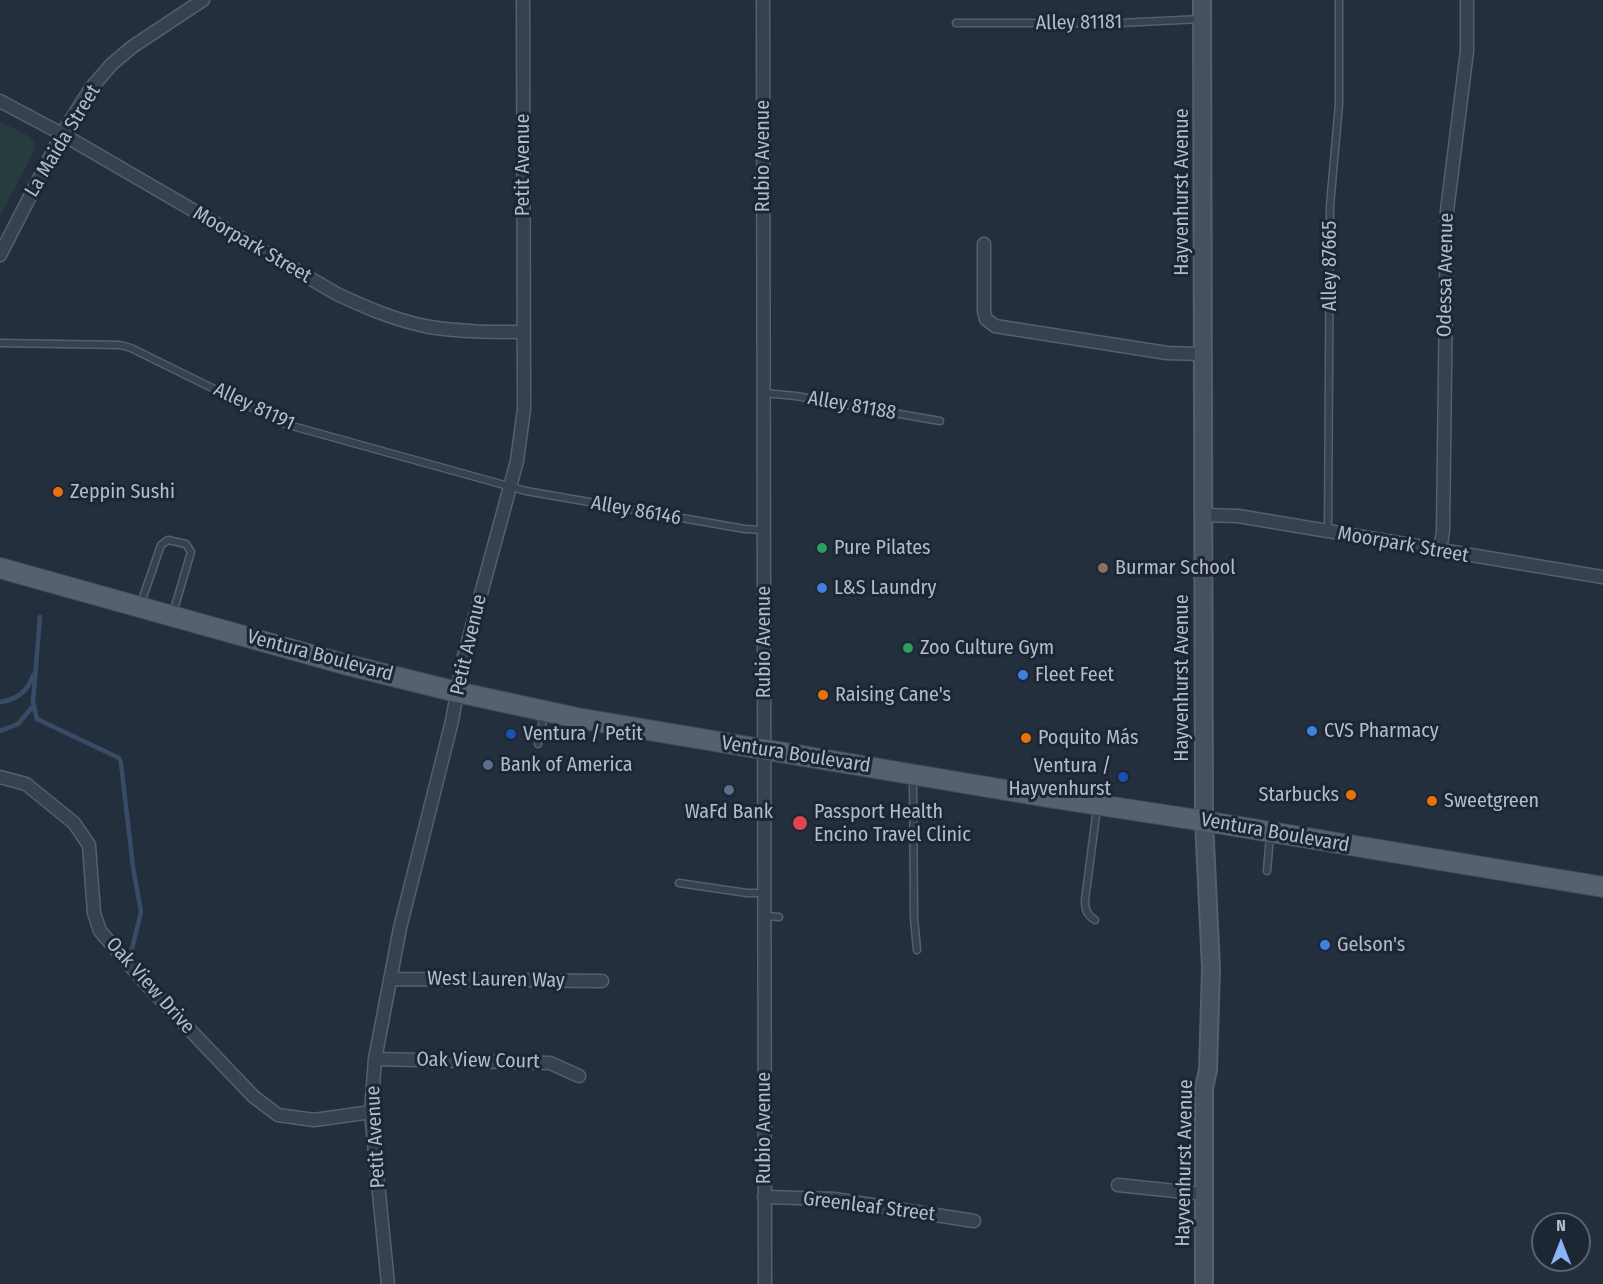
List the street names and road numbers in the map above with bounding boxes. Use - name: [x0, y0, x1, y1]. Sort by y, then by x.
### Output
- street label: Alley 81181: [1036, 10, 1122, 36]
- street label: La Maida Street: [20, 81, 106, 201]
- street label: Rubio Avenue: [751, 100, 775, 212]
- street label: Hayvenhurst Avenue: [1170, 108, 1194, 276]
- street label: Petit Avenue: [511, 114, 535, 216]
- street label: Moorpark Street: [189, 201, 315, 289]
- street label: Odessa Avenue: [1433, 213, 1459, 337]
- street label: Alley 87665: [1318, 221, 1342, 311]
- street label: Alley 81191: [210, 378, 298, 436]
- street label: Alley 81188: [806, 386, 898, 426]
- street label: Alley 86146: [589, 491, 683, 531]
- street label: Moorpark Street: [1336, 522, 1470, 568]
- street label: Rubio Avenue: [752, 586, 776, 698]
- street label: Petit Avenue: [446, 592, 492, 698]
- street label: Hayvenhurst Avenue: [1170, 594, 1194, 762]
- street label: Ventura Boulevard: [244, 625, 396, 687]
- street label: Ventura Boulevard: [720, 731, 872, 779]
- street label: Ventura Boulevard: [1199, 808, 1351, 858]
- street label: Oak View Drive: [100, 933, 200, 1039]
- street label: West Lauren Way: [427, 967, 565, 993]
- street label: Oak View Court: [416, 1048, 540, 1074]
- street label: Rubio Avenue: [752, 1072, 776, 1184]
- street label: Hayvenhurst Avenue: [1172, 1079, 1198, 1247]
- street label: Petit Avenue: [361, 1085, 391, 1189]
- street label: Greenleaf Street: [802, 1187, 936, 1227]

